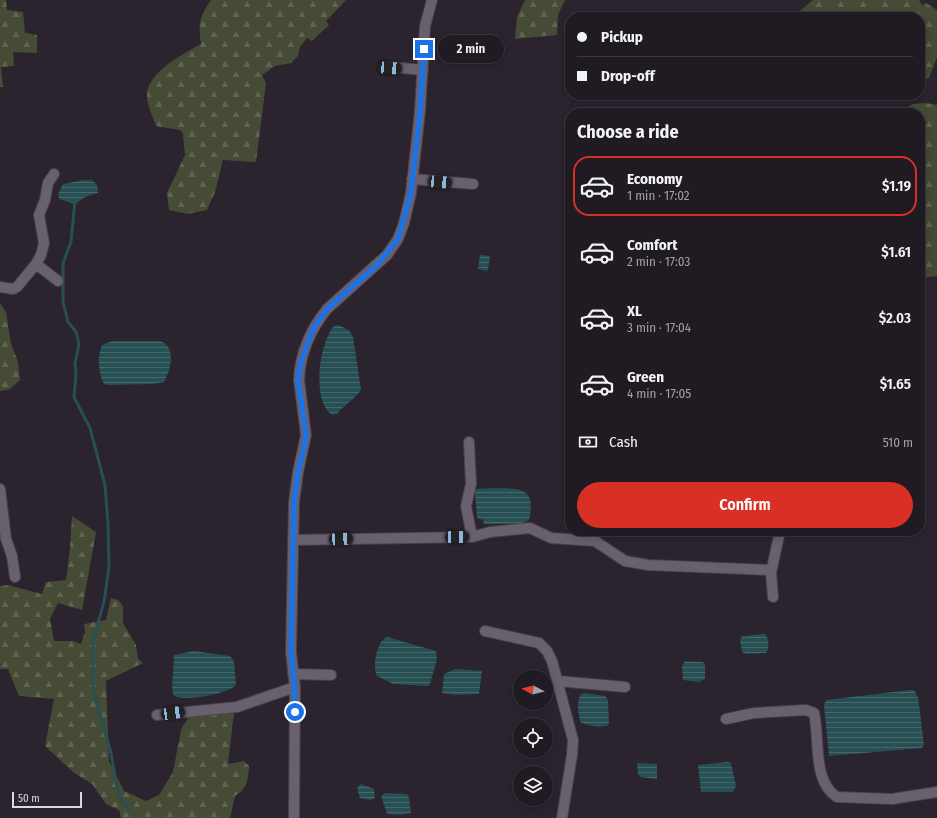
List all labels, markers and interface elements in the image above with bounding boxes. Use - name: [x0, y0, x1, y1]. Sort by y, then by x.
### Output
- text: Pickup: [601, 28, 643, 46]
- callout: 2 min: [438, 35, 504, 63]
- route end: [415, 40, 433, 58]
- text: 2 min: [457, 41, 485, 56]
- car: [378, 61, 402, 75]
- text: Drop-off: [601, 67, 655, 85]
- text: Choose a ride: [577, 121, 679, 143]
- icon: car: [579, 168, 615, 204]
- text: Economy: [627, 170, 682, 188]
- car: [428, 175, 452, 189]
- text: $1.19: [882, 177, 911, 195]
- text: 1 min · 17:02: [627, 188, 690, 203]
- icon: car: [579, 234, 615, 270]
- text: Comfort: [627, 236, 678, 254]
- text: $1.61: [881, 243, 911, 261]
- text: 2 min · 17:03: [627, 254, 690, 269]
- icon: car: [579, 300, 615, 336]
- text: XL: [627, 302, 642, 320]
- text: $2.03: [879, 309, 911, 327]
- text: 3 min · 17:04: [627, 320, 691, 335]
- icon: car: [579, 366, 615, 402]
- text: Green: [627, 368, 664, 386]
- text: $1.65: [880, 375, 911, 393]
- text: 4 min · 17:05: [627, 386, 691, 401]
- icon: cash: [577, 431, 599, 453]
- text: Cash: [609, 433, 638, 451]
- text: 510 m: [883, 435, 913, 450]
- button: Confirm: [577, 482, 913, 528]
- car: [445, 531, 469, 543]
- car: [329, 532, 353, 546]
- north arrow: [513, 670, 553, 710]
- map controls: [513, 670, 553, 806]
- route start: [286, 703, 304, 721]
- car: [160, 705, 186, 721]
- button: locate: [513, 718, 553, 758]
- button: layers: [513, 766, 553, 806]
- scale bar: [12, 790, 82, 809]
- text: 50 m: [18, 792, 40, 805]

